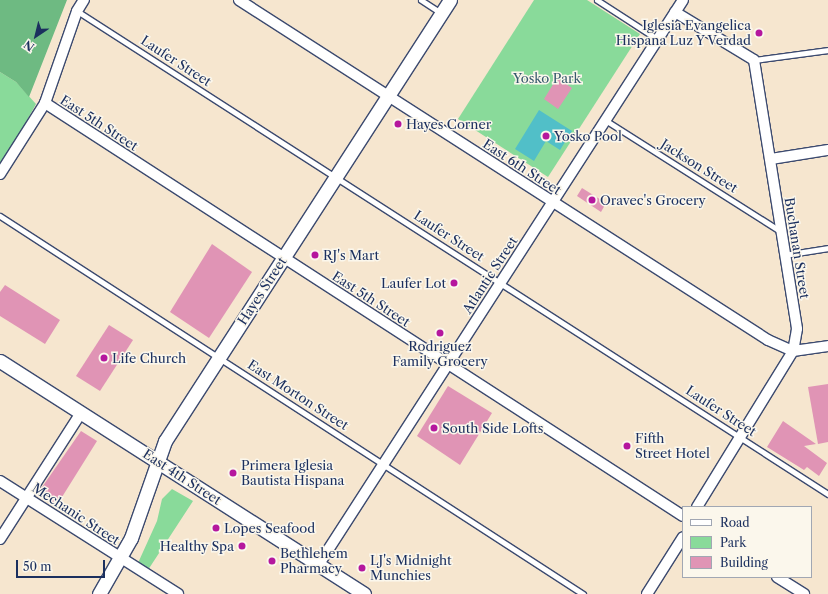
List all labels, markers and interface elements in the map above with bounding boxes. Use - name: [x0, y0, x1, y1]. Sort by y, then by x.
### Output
- north arrow: [16, 16, 56, 56]
- place label: Iglesia Evangelica Hispana Luz Y Verdad: [614, 18, 751, 49]
- marker: Iglesia Evangelica Hispana Luz Y Verdad: [754, 28, 764, 38]
- street label: Laufer Street: [138, 32, 214, 90]
- text: N: [21, 37, 37, 54]
- park label: Yosko Park: [513, 70, 581, 86]
- street label: East 5th Street: [57, 92, 141, 154]
- place label: Hayes Corner: [406, 116, 491, 132]
- marker: Hayes Corner: [393, 119, 403, 129]
- place label: Yosko Pool: [554, 128, 622, 144]
- marker: Yosko Pool: [541, 131, 551, 141]
- street label: East 6th Street: [480, 136, 564, 198]
- street label: Jackson Street: [658, 136, 740, 196]
- place label: Oravec's Grocery: [600, 192, 706, 208]
- marker: Oravec's Grocery: [587, 195, 597, 205]
- street label: Buchanan Street: [781, 196, 813, 300]
- street label: Laufer Street: [411, 207, 487, 265]
- street label: Atlantic Street: [459, 234, 521, 316]
- place label: RJ's Mart: [323, 247, 379, 263]
- marker: RJ's Mart: [310, 250, 320, 260]
- street label: Hayes Street: [234, 254, 290, 328]
- street label: East 5th Street: [329, 268, 413, 330]
- place label: Laufer Lot: [381, 275, 446, 291]
- marker: Laufer Lot: [449, 278, 459, 288]
- marker: Rodriguez Family Grocery: [435, 328, 445, 338]
- place label: Rodriguez Family Grocery: [392, 339, 488, 370]
- place label: Life Church: [112, 350, 186, 366]
- marker: Life Church: [99, 353, 109, 363]
- street label: East Morton Street: [245, 357, 351, 433]
- street label: Laufer Street: [683, 382, 759, 440]
- place label: South Side Lofts: [442, 420, 543, 436]
- marker: South Side Lofts: [429, 423, 439, 433]
- place label: Fifth Street Hotel: [635, 431, 710, 462]
- marker: Fifth Street Hotel: [622, 441, 632, 451]
- street label: East 4th Street: [140, 446, 224, 508]
- place label: Primera Iglesia Bautista Hispana: [241, 458, 345, 489]
- marker: Primera Iglesia Bautista Hispana: [228, 468, 238, 478]
- street label: Mechanic Street: [29, 480, 123, 548]
- legend: [682, 506, 812, 578]
- text: Road: [720, 515, 750, 530]
- place label: Lopes Seafood: [224, 520, 315, 536]
- marker: Lopes Seafood: [211, 523, 221, 533]
- text: Park: [720, 535, 746, 550]
- place label: Healthy Spa: [159, 538, 234, 554]
- marker: Healthy Spa: [237, 541, 247, 551]
- place label: Bethlehem Pharmacy: [280, 546, 348, 577]
- scale bar: [18, 552, 107, 578]
- place label: LJ's Midnight Munchies: [370, 553, 452, 584]
- text: Building: [720, 555, 768, 570]
- marker: Bethlehem Pharmacy: [267, 556, 277, 566]
- text: 50 m: [23, 559, 52, 574]
- marker: LJ's Midnight Munchies: [357, 563, 367, 573]

